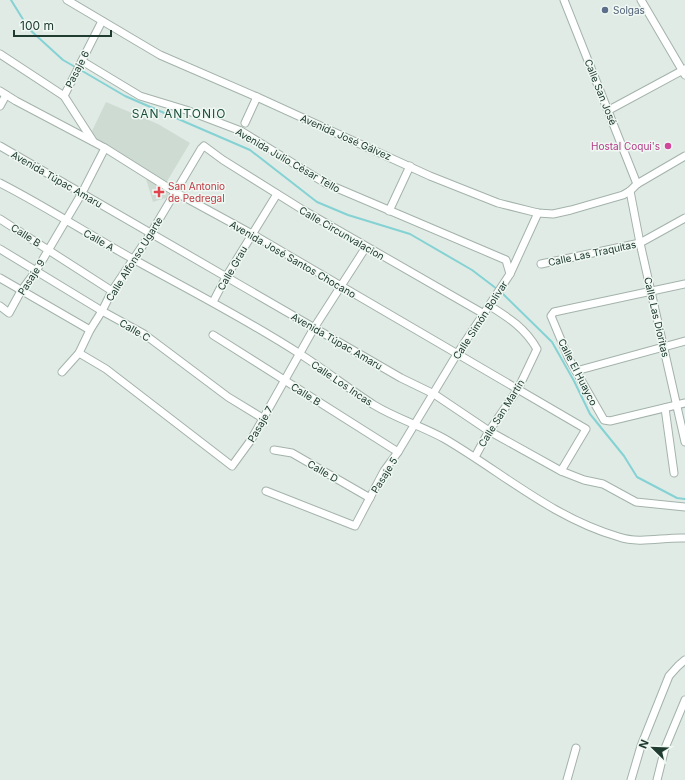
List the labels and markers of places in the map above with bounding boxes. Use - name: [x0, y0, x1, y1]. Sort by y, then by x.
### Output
- place label: Solgas: [613, 4, 645, 16]
- marker: Solgas: [600, 5, 610, 15]
- place label: Hostal Coqui's: [591, 140, 660, 152]
- marker: Hostal Coqui's: [663, 141, 673, 151]
- place label: San Antonio de Pedregal: [168, 180, 225, 204]
- marker: San Antonio de Pedregal: [153, 186, 165, 198]

